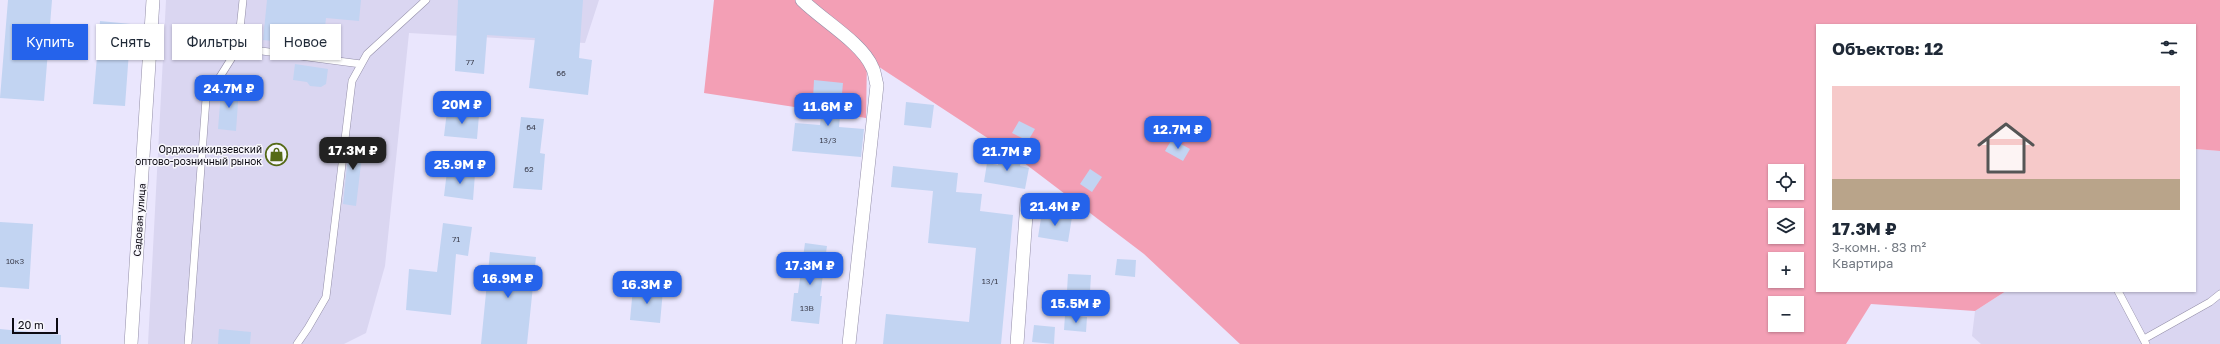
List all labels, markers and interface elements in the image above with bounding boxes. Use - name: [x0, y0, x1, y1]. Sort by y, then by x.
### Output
- chip: Купить: [12, 24, 88, 60]
- chip: Снять: [96, 24, 164, 60]
- chip: Фильтры: [172, 24, 262, 60]
- chip: Новое: [270, 24, 341, 60]
- icon: filters: [2158, 37, 2180, 59]
- text: Объектов: 12: [1832, 38, 1943, 59]
- house number: 77: [466, 57, 474, 67]
- house number: 66: [556, 68, 566, 78]
- pin: 24.7M ₽: [192, 75, 266, 109]
- text: 24.7M ₽: [204, 80, 254, 96]
- pin: 20M ₽: [434, 91, 490, 125]
- pin: 11.6M ₽: [791, 93, 865, 127]
- text: 20M ₽: [442, 96, 482, 112]
- text: 11.6M ₽: [803, 98, 853, 114]
- icon: home: [1970, 112, 2042, 184]
- pin: 12.7M ₽: [1141, 116, 1215, 150]
- text: 12.7M ₽: [1153, 121, 1203, 137]
- house number: 64: [526, 122, 536, 132]
- house number: 13/3: [819, 135, 837, 145]
- pin: 17.3M ₽: [316, 137, 390, 171]
- pin: 21.7M ₽: [970, 138, 1044, 172]
- shop icon: Орджоникидзевский оптово-розничный рынок: [264, 142, 290, 168]
- text: 17.3M ₽: [328, 142, 378, 158]
- place label: Орджоникидзевский оптово-розничный рынок: [135, 143, 262, 167]
- text: 21.7M ₽: [982, 143, 1032, 159]
- pin: 25.9M ₽: [423, 151, 497, 185]
- text: 25.9M ₽: [434, 156, 486, 172]
- house number: 62: [524, 164, 534, 174]
- map controls: [1768, 164, 1804, 332]
- button: locate: [1768, 164, 1804, 200]
- street label: Садовая улица: [130, 183, 148, 257]
- pin: 21.4M ₽: [1018, 193, 1092, 227]
- text: 21.4M ₽: [1030, 198, 1080, 214]
- button: layers: [1768, 208, 1804, 244]
- text: 17.3M ₽: [1832, 218, 1897, 239]
- house number: 71: [452, 234, 460, 244]
- text: 3-комн. · 83 m²: [1832, 239, 1926, 255]
- pin: 17.3M ₽: [773, 252, 847, 286]
- button: +: [1768, 252, 1804, 288]
- text: Квартира: [1832, 255, 1893, 271]
- house number: 10к3: [6, 256, 24, 266]
- text: 17.3M ₽: [785, 257, 835, 273]
- pin: 16.9M ₽: [471, 265, 545, 299]
- text: 16.9M ₽: [483, 270, 533, 286]
- pin: 16.3M ₽: [610, 271, 684, 305]
- text: 16.3M ₽: [622, 276, 672, 292]
- house number: 13/1: [982, 276, 998, 286]
- pin: 15.5M ₽: [1039, 290, 1113, 324]
- text: 15.5M ₽: [1051, 295, 1101, 311]
- button: −: [1768, 296, 1804, 332]
- house number: 13В: [800, 303, 814, 313]
- scale bar: [12, 316, 58, 335]
- text: 20 m: [18, 318, 44, 331]

